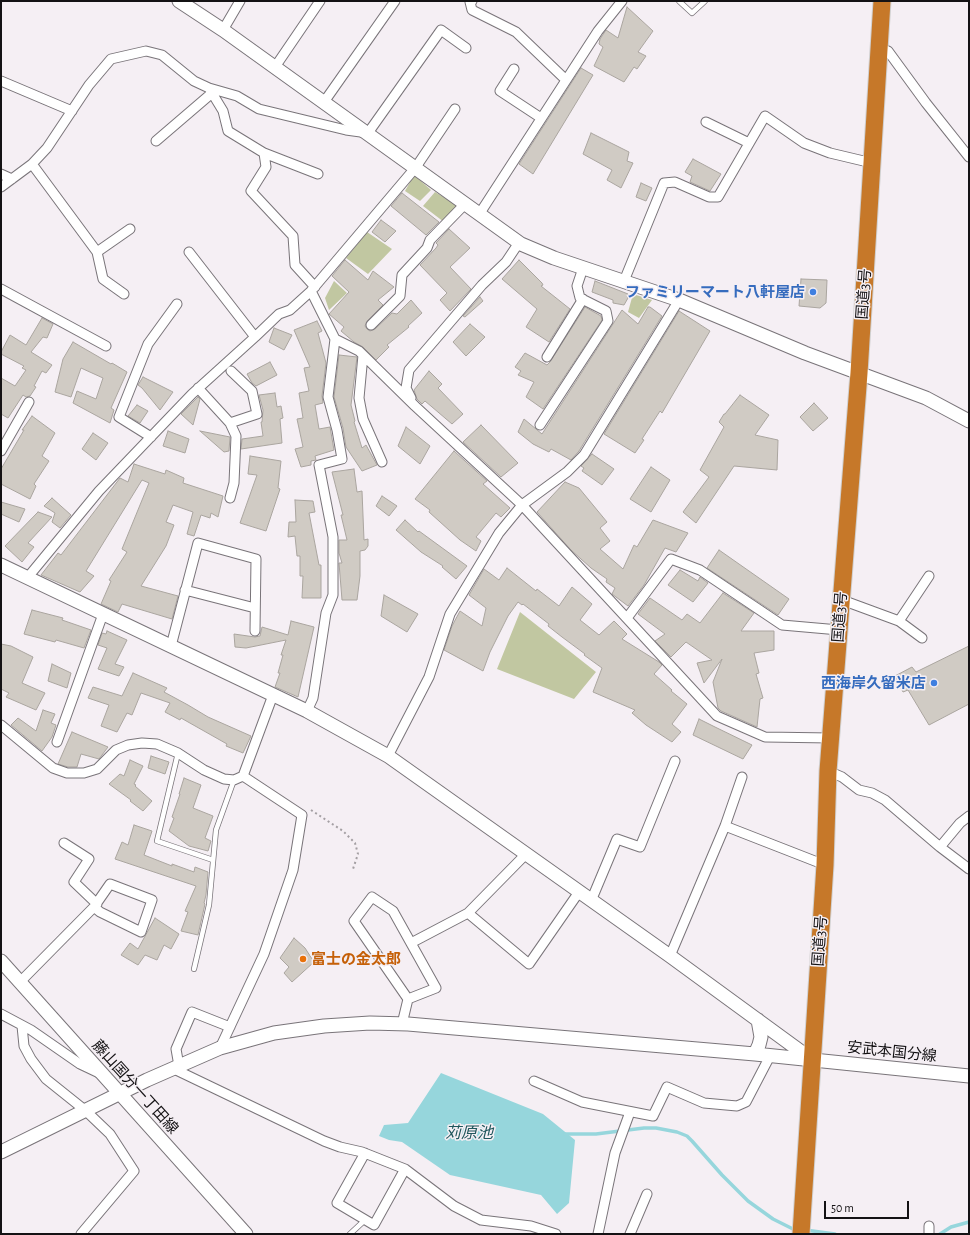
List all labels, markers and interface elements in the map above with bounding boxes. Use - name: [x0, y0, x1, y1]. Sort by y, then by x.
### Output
- street label: 国道3号: [853, 268, 875, 320]
- place label: ファミリーマート八軒屋店: [625, 283, 805, 301]
- marker: ファミリーマート八軒屋店: [808, 287, 818, 297]
- street label: 国道3号: [829, 591, 851, 643]
- place label: 西海岸久留米店: [821, 674, 926, 692]
- marker: 西海岸久留米店: [929, 678, 939, 688]
- street label: 国道3号: [809, 915, 831, 967]
- place label: 富士の金太郎: [311, 950, 401, 968]
- marker: 富士の金太郎: [298, 954, 308, 964]
- street label: 藤山国分一丁田線: [88, 1036, 182, 1138]
- street label: 安武本国分線: [846, 1038, 938, 1066]
- water label: 苅原池: [445, 1123, 493, 1143]
- scale bar: [826, 1193, 911, 1219]
- text: 50 m: [831, 1202, 854, 1214]

